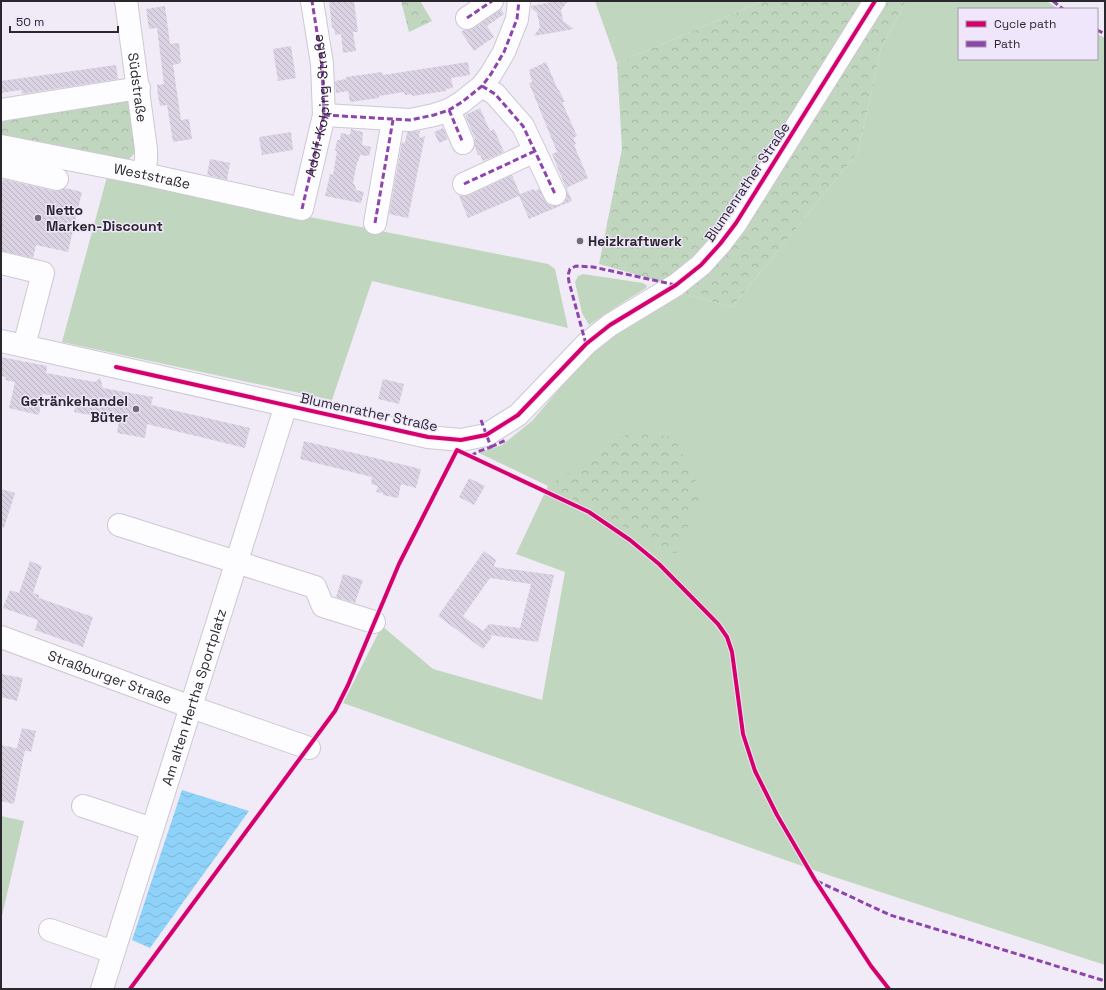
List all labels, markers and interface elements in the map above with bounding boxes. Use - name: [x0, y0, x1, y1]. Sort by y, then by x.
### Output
- scale bar: [10, 8, 118, 34]
- legend: [958, 8, 1098, 60]
- text: 50 m: [16, 14, 44, 30]
- text: Cycle path: [994, 16, 1056, 32]
- street label: Adolf-Kolping-Straße: [301, 33, 333, 179]
- text: Path: [994, 36, 1020, 52]
- street label: Südstraße: [124, 51, 151, 123]
- street label: Blumenrather Straße: [700, 119, 794, 245]
- street label: Weststraße: [112, 159, 192, 193]
- place label: Netto Marken-Discount: [46, 201, 163, 235]
- marker: Netto Marken-Discount: [33, 213, 43, 223]
- place label: Heizkraftwerk: [588, 232, 682, 250]
- marker: Heizkraftwerk: [575, 236, 585, 246]
- street label: Blumenrather Straße: [299, 389, 439, 435]
- place label: Getränkehandel Büter: [21, 392, 128, 426]
- marker: Getränkehandel Büter: [131, 404, 141, 414]
- street label: Am alten Hertha Sportplatz: [158, 607, 230, 788]
- street label: Straßburger Straße: [45, 646, 174, 708]

